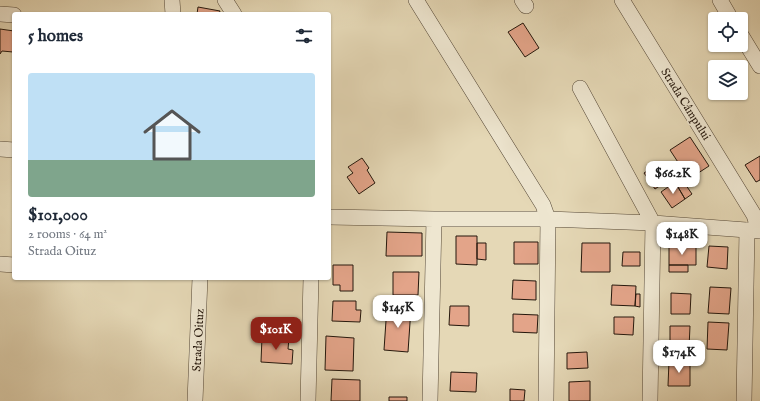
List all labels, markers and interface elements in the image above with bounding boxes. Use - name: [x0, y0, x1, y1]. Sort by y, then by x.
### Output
- map controls: [708, 12, 748, 100]
- button: locate: [708, 12, 748, 52]
- icon: filters: [293, 25, 315, 47]
- text: 5 homes: [28, 26, 83, 47]
- button: layers: [708, 60, 748, 100]
- street label: Strada Câmpului: [657, 65, 714, 144]
- icon: home: [136, 99, 208, 171]
- pin: $66.2K: [640, 161, 706, 195]
- text: $66.2K: [655, 165, 691, 182]
- text: $101,000: [28, 205, 88, 226]
- pin: $148K: [654, 222, 710, 256]
- text: 2 rooms · 64 m²: [28, 226, 107, 243]
- text: $148K: [666, 226, 698, 243]
- text: Strada Oituz: [28, 243, 96, 260]
- pin: $145K: [370, 295, 426, 329]
- text: $145K: [382, 299, 414, 316]
- street label: Strada Oituz: [189, 308, 208, 372]
- pin: $101K: [248, 317, 304, 351]
- text: $101K: [260, 321, 292, 338]
- pin: $174K: [651, 340, 707, 374]
- text: $174K: [662, 344, 696, 361]

